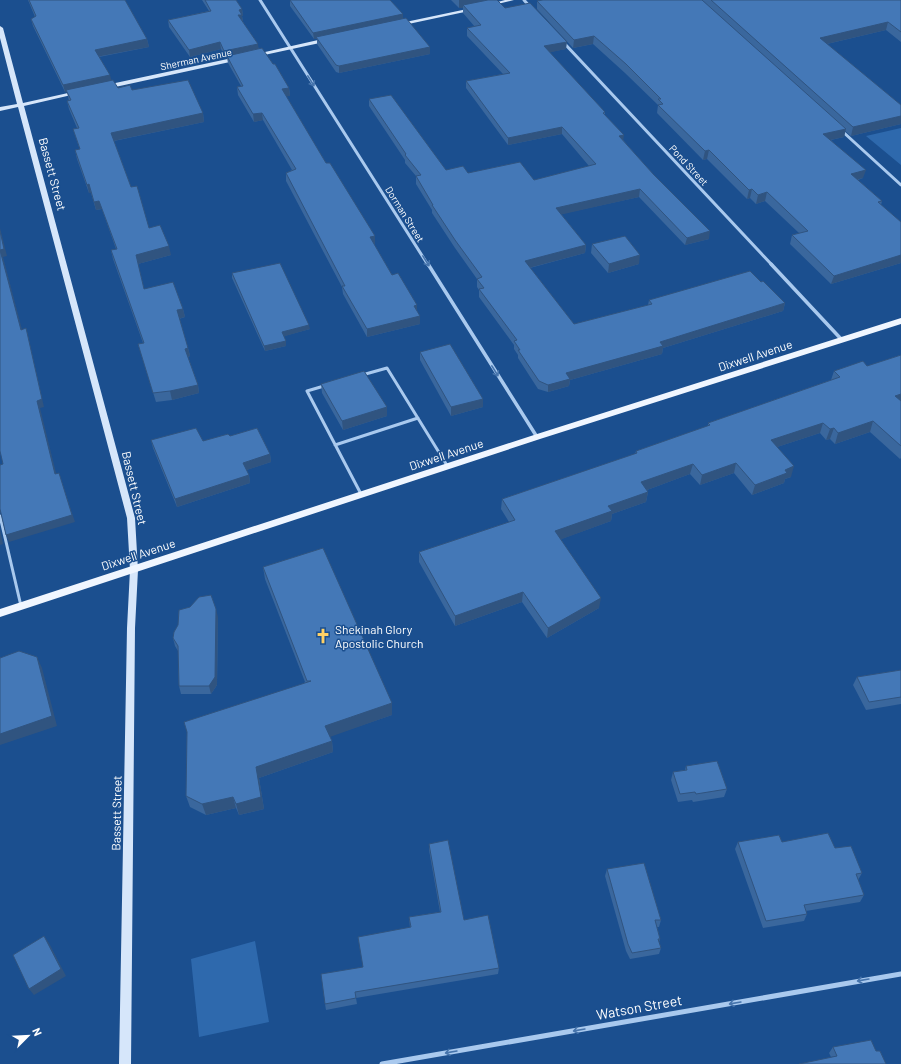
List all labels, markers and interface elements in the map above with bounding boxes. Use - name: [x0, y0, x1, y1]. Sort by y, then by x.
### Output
- street label: Sherman Avenue: [159, 46, 233, 72]
- one-way arrow: [307, 75, 315, 86]
- street label: Bassett Street: [37, 136, 69, 212]
- street label: Pond Street: [667, 142, 711, 188]
- street label: Dorman Street: [383, 184, 427, 244]
- one-way arrow: [421, 256, 430, 267]
- street label: Dixwell Avenue: [716, 336, 794, 374]
- one-way arrow: [491, 365, 499, 376]
- street label: Dixwell Avenue: [407, 435, 485, 473]
- street label: Bassett Street: [120, 450, 150, 526]
- street label: Dixwell Avenue: [99, 535, 177, 573]
- place label: Shekinah Glory Apostolic Church: [335, 622, 424, 650]
- church icon: Shekinah Glory Apostolic Church: [314, 627, 332, 645]
- street label: Bassett Street: [108, 775, 124, 851]
- one-way arrow: [856, 977, 869, 985]
- street label: Watson Street: [595, 991, 683, 1023]
- one-way arrow: [728, 999, 741, 1007]
- north arrow: [8, 1016, 48, 1056]
- text: N: [30, 1026, 45, 1038]
- one-way arrow: [573, 1026, 586, 1034]
- one-way arrow: [445, 1048, 458, 1056]

